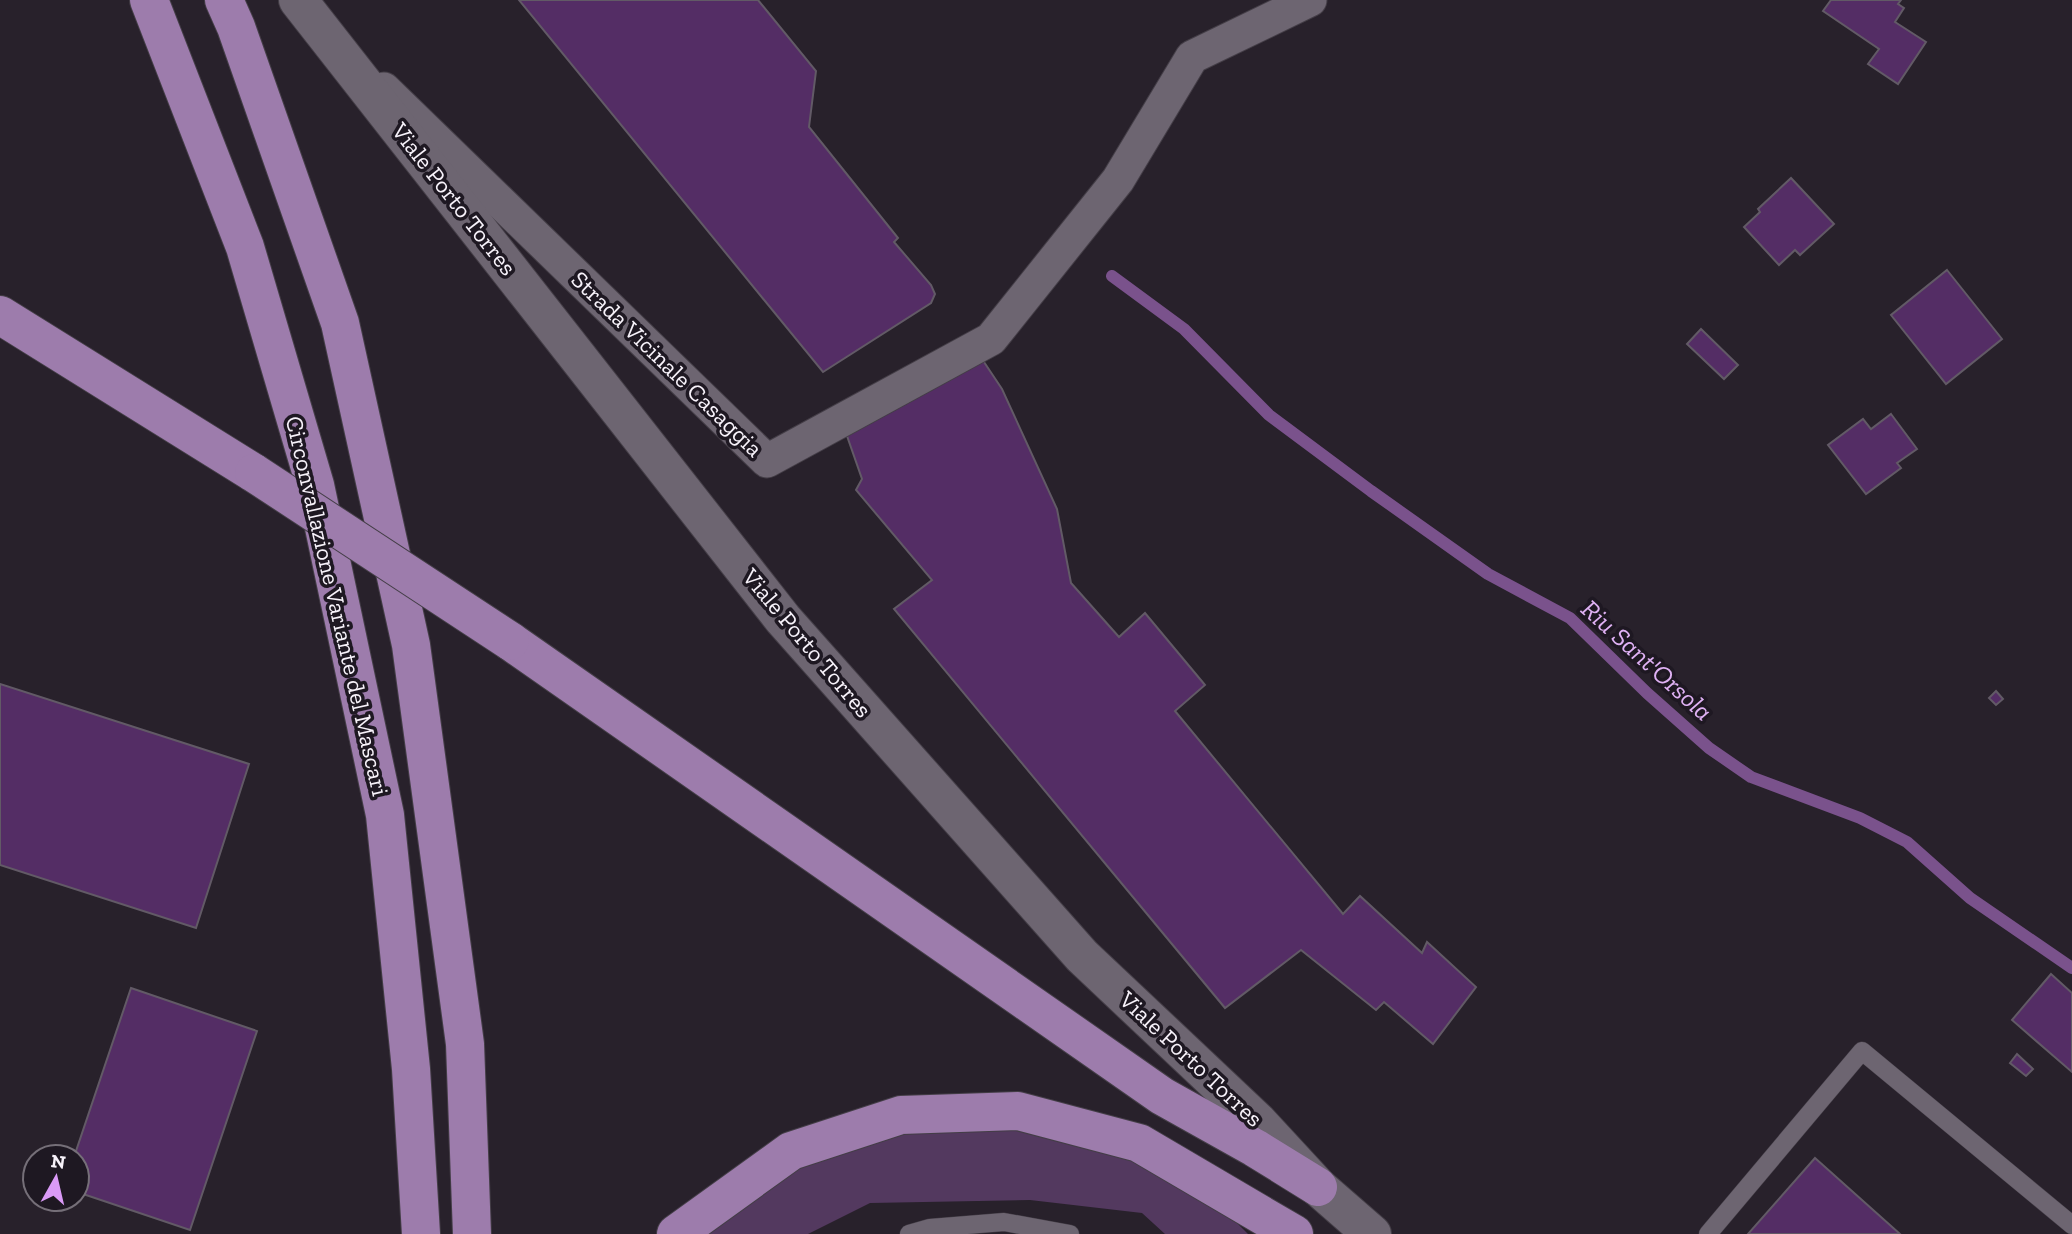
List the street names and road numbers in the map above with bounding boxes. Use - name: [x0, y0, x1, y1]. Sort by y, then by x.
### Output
- street label: Viale Porto Torres: [385, 116, 523, 281]
- street label: Strada Vicinale Casaggia: [566, 265, 769, 463]
- street label: Circonvallazione Variante del Mascari: [280, 413, 395, 799]
- street label: Viale Porto Torres: [736, 561, 878, 723]
- street label: Viale Porto Torres: [1113, 984, 1269, 1133]

